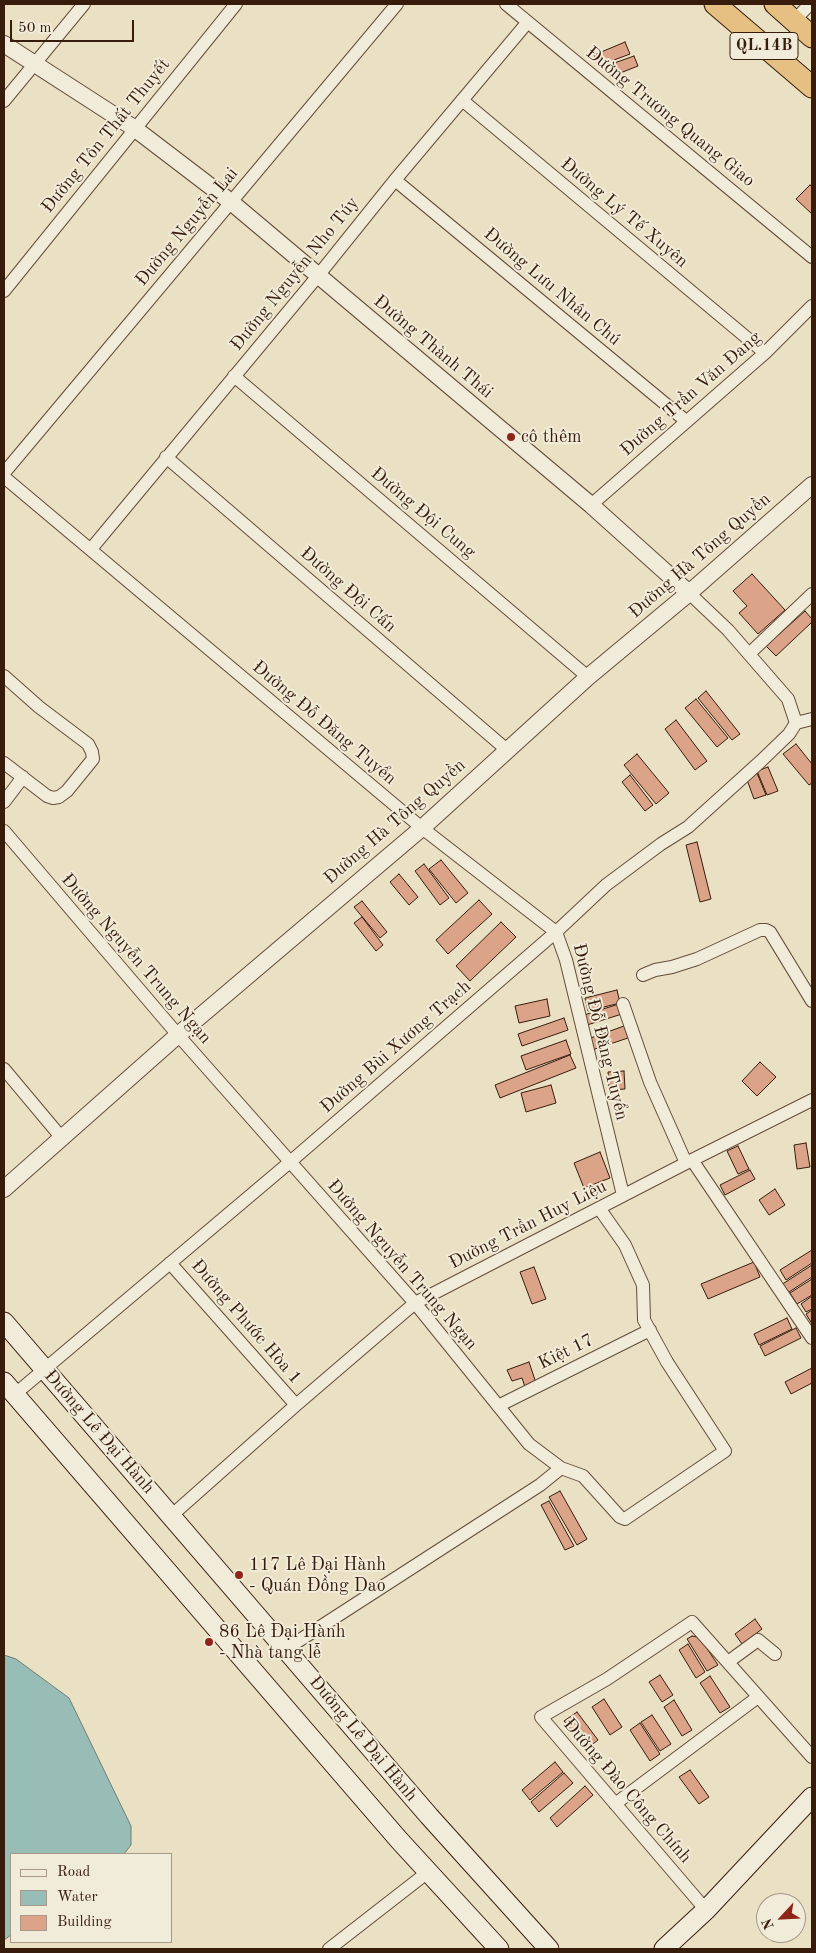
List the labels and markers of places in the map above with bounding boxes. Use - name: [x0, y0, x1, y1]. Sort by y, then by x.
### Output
- place label: cô thêm: [521, 426, 581, 448]
- marker: cô thêm: [505, 431, 517, 443]
- place label: 117 Lê Đại Hành - Quán Đồng Dao: [249, 1554, 386, 1596]
- marker: 117 Lê Đại Hành - Quán Đồng Dao: [233, 1569, 245, 1581]
- place label: 86 Lê Đại Hành - Nhà tang lễ: [219, 1621, 346, 1664]
- marker: 86 Lê Đại Hành - Nhà tang lễ: [203, 1636, 215, 1648]

